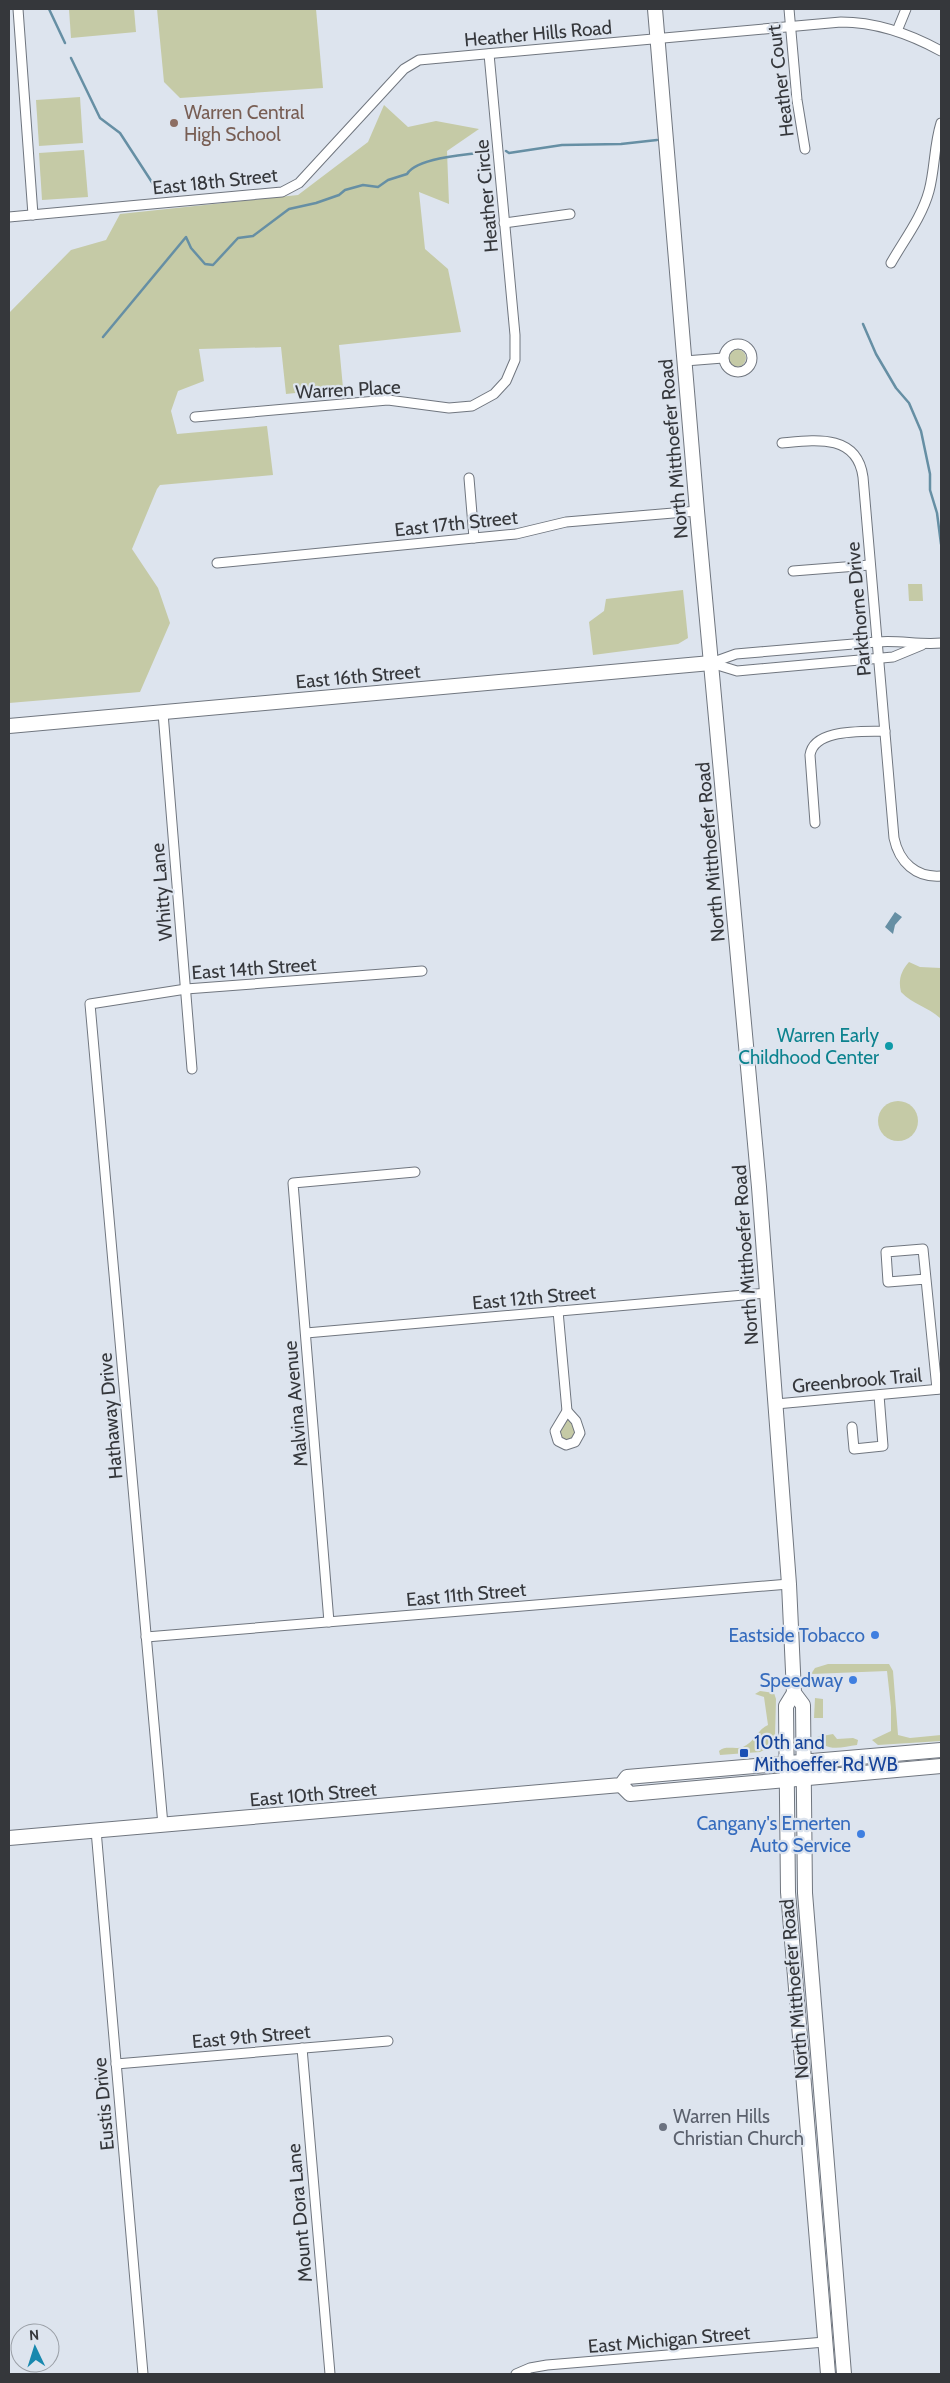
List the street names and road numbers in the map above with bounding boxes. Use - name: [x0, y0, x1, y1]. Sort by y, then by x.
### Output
- street label: Heather Hills Road: [463, 16, 613, 51]
- street label: Heather Court: [762, 23, 799, 138]
- street label: Heather Circle: [470, 138, 503, 253]
- street label: East 18th Street: [151, 163, 279, 200]
- street label: North Mitthoefer Road: [654, 358, 693, 540]
- street label: Warren Place: [295, 375, 401, 404]
- street label: East 17th Street: [393, 506, 519, 541]
- street label: Parkthorne Drive: [841, 541, 876, 677]
- street label: East 16th Street: [295, 660, 422, 693]
- street label: North Mitthoefer Road: [691, 761, 730, 943]
- street label: Whitty Lane: [146, 842, 177, 942]
- street label: East 14th Street: [191, 953, 318, 984]
- street label: North Mitthoefer Road: [728, 1164, 763, 1346]
- street label: East 12th Street: [471, 1281, 597, 1314]
- street label: Malvina Avenue: [279, 1340, 312, 1468]
- street label: Hathaway Drive: [93, 1352, 127, 1480]
- street label: Greenbrook Trail: [791, 1363, 924, 1398]
- street label: East 11th Street: [405, 1578, 528, 1611]
- street label: East 10th Street: [249, 1777, 378, 1812]
- street label: North Mitthoefer Road: [775, 1898, 814, 2080]
- street label: East 9th Street: [191, 2020, 312, 2053]
- street label: Eustis Drive: [88, 2056, 119, 2151]
- street label: Mount Dora Lane: [282, 2142, 317, 2283]
- street label: East Michigan Street: [587, 2321, 752, 2358]

